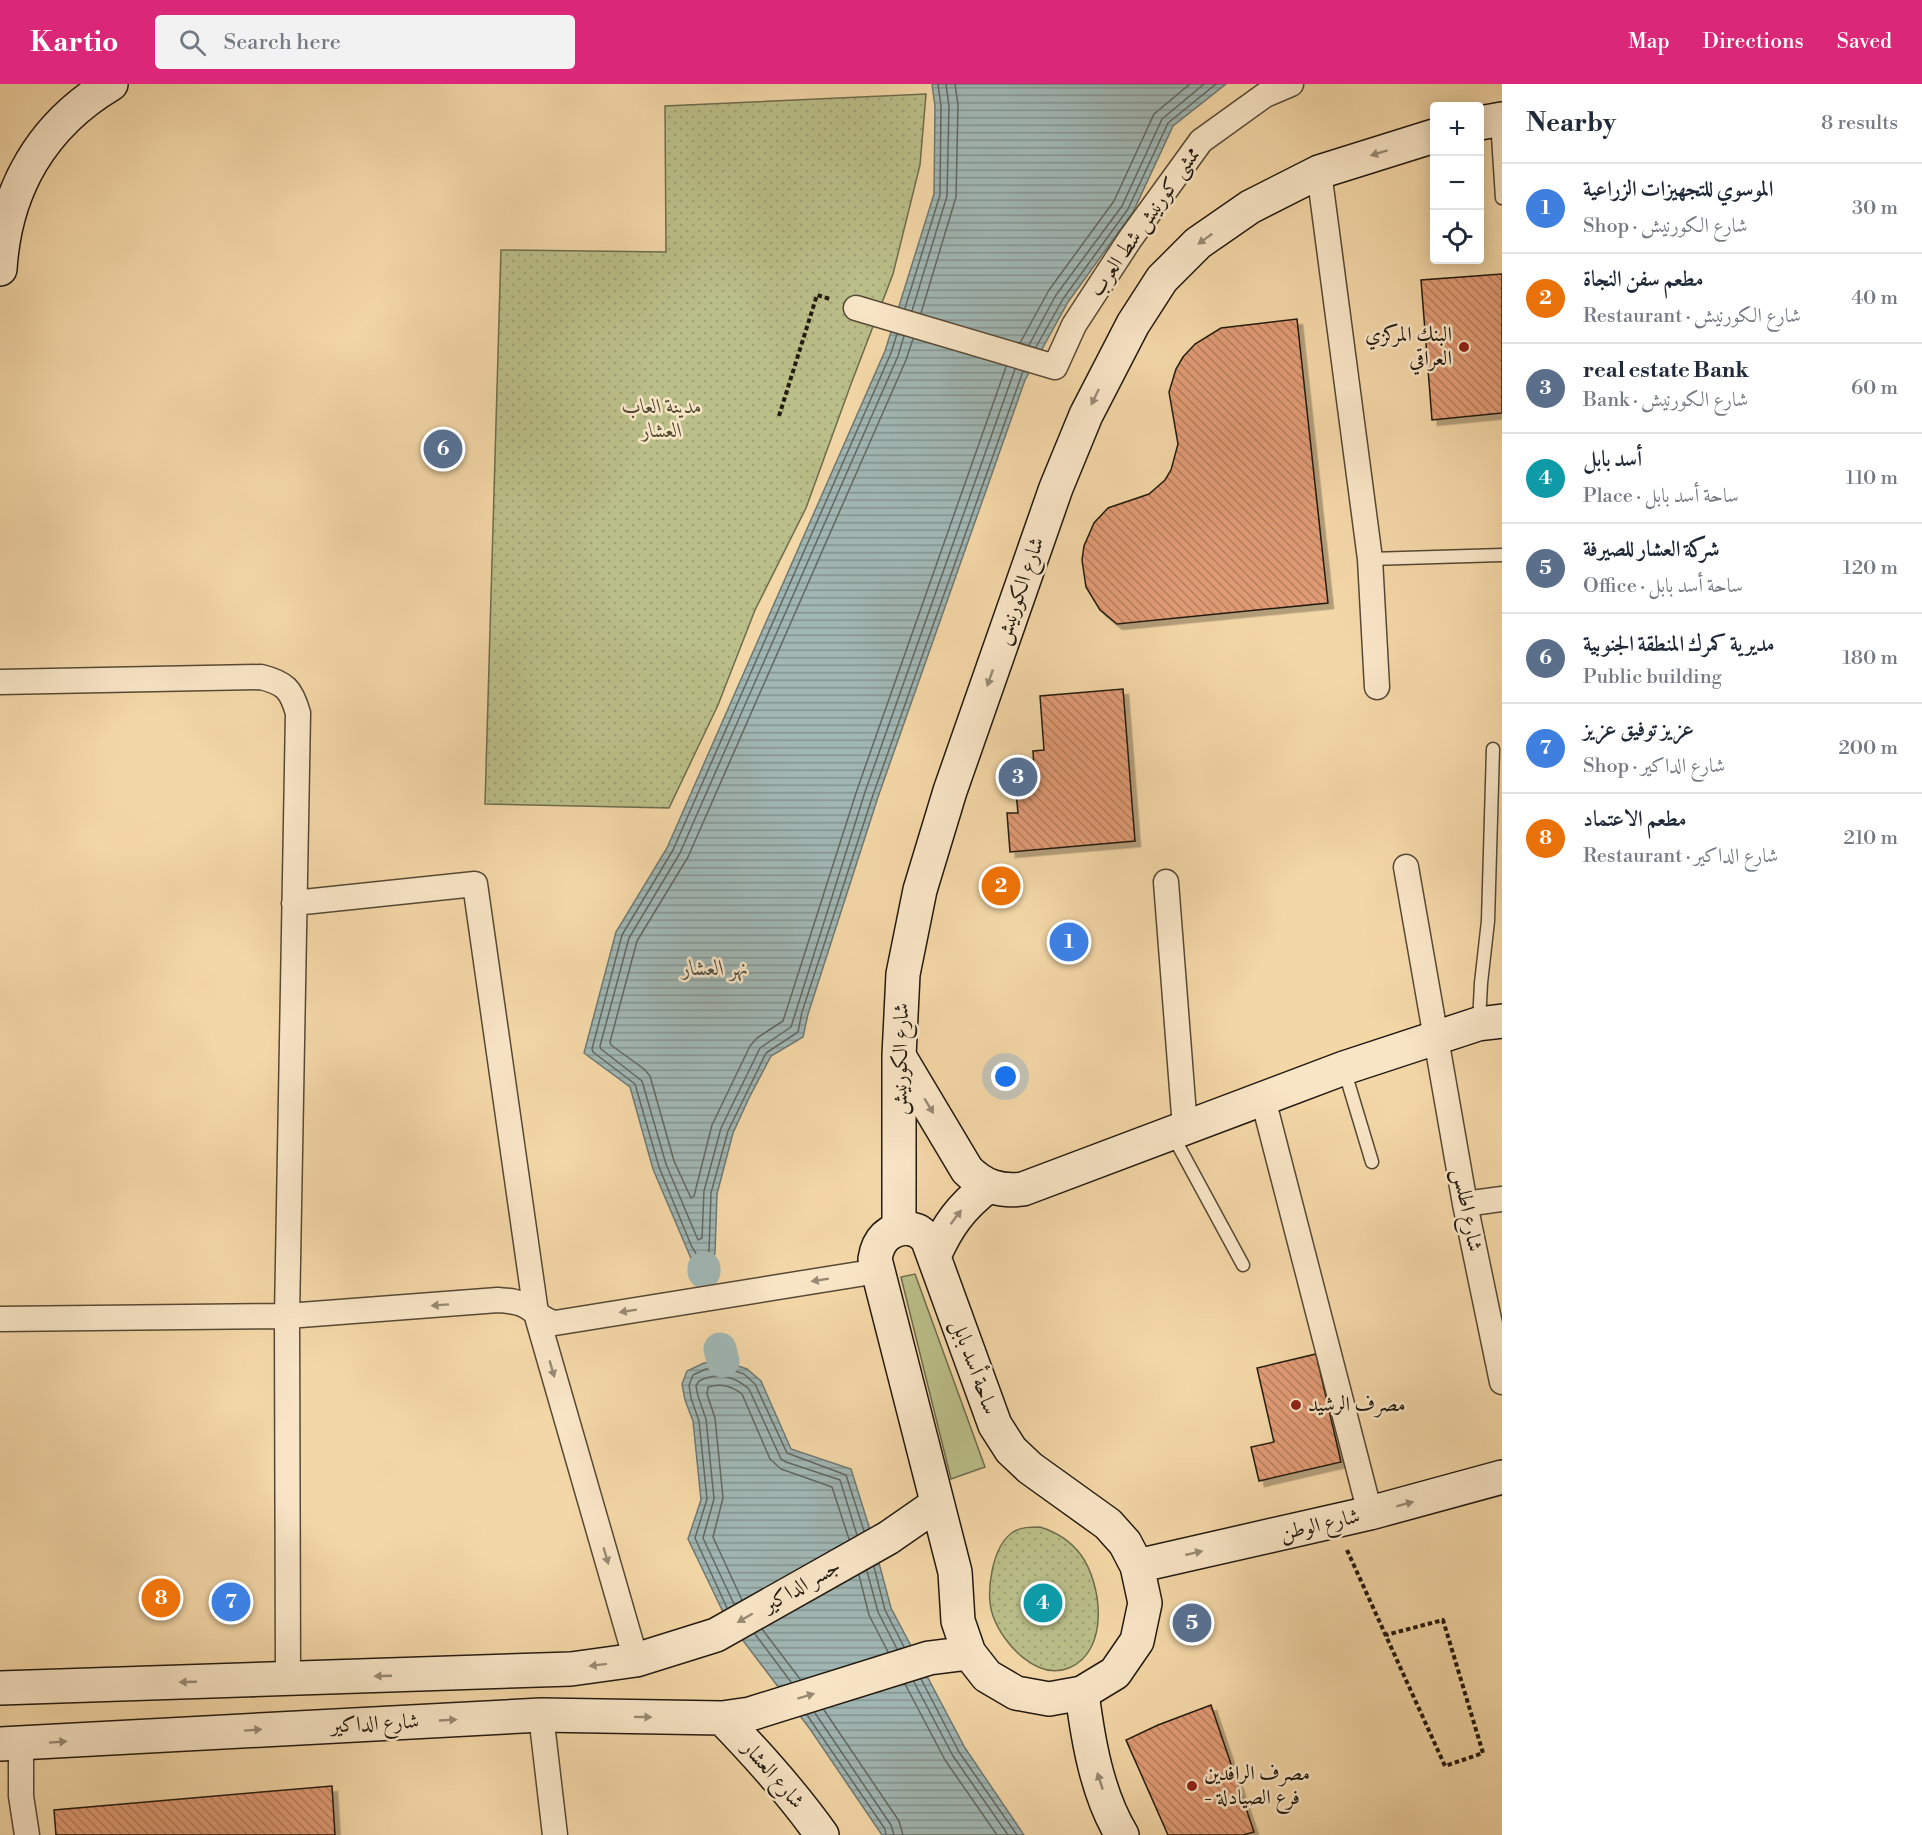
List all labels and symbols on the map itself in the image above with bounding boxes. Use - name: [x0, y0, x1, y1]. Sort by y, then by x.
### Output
- street label: ممشى كورنيش شط العرب: [1084, 142, 1207, 302]
- one-way arrow: [1370, 149, 1388, 158]
- one-way arrow: [1197, 232, 1212, 244]
- place label: البنك المركزي العراقي: [1365, 322, 1452, 375]
- marker: البنك المركزي العراقي: [1457, 340, 1471, 354]
- one-way arrow: [1090, 389, 1100, 406]
- park label: مدينة العاب العشار: [622, 394, 702, 444]
- pin: 6: [424, 426, 462, 472]
- street label: شارع الكورنيش: [989, 534, 1054, 650]
- one-way arrow: [984, 669, 994, 687]
- pin: 3: [998, 754, 1038, 800]
- pin: 2: [982, 864, 1020, 908]
- pin: 1: [1050, 920, 1088, 964]
- water label: نهر العشار: [680, 955, 748, 982]
- street label: شارع الكورنيش: [887, 1003, 919, 1115]
- your location: [991, 1062, 1020, 1091]
- one-way arrow: [924, 1098, 934, 1115]
- street label: شارع اطلس: [1442, 1166, 1488, 1254]
- one-way arrow: [950, 1209, 963, 1225]
- one-way arrow: [811, 1276, 830, 1285]
- one-way arrow: [430, 1300, 449, 1309]
- one-way arrow: [618, 1307, 637, 1316]
- street label: ساحة أسد بابل: [944, 1315, 1006, 1418]
- one-way arrow: [548, 1360, 557, 1378]
- place label: مصرف الرشيد: [1308, 1392, 1406, 1418]
- marker: مصرف الرشيد: [1289, 1398, 1303, 1412]
- one-way arrow: [1396, 1499, 1414, 1508]
- street label: شارع الوطن: [1278, 1503, 1363, 1551]
- one-way arrow: [602, 1547, 611, 1565]
- one-way arrow: [1185, 1548, 1204, 1557]
- street label: جسر الداكير: [757, 1553, 845, 1620]
- pin: 8: [142, 1576, 180, 1621]
- pin: 7: [212, 1580, 250, 1624]
- pin: 4: [1024, 1580, 1062, 1625]
- pin: 5: [1172, 1600, 1212, 1646]
- one-way arrow: [736, 1613, 753, 1623]
- one-way arrow: [589, 1660, 608, 1670]
- one-way arrow: [373, 1671, 392, 1680]
- one-way arrow: [178, 1678, 197, 1687]
- one-way arrow: [797, 1691, 815, 1700]
- street label: شارع الداكير: [328, 1709, 420, 1743]
- one-way arrow: [633, 1712, 652, 1722]
- one-way arrow: [438, 1715, 457, 1725]
- one-way arrow: [244, 1725, 263, 1735]
- street label: شارع العشار: [732, 1734, 810, 1817]
- one-way arrow: [49, 1737, 68, 1747]
- place label: مصرف الرافدين - فرع الصيادلة: [1204, 1761, 1310, 1815]
- one-way arrow: [1095, 1772, 1104, 1790]
- marker: مصرف الرافدين - فرع الصيادلة: [1185, 1779, 1199, 1793]

